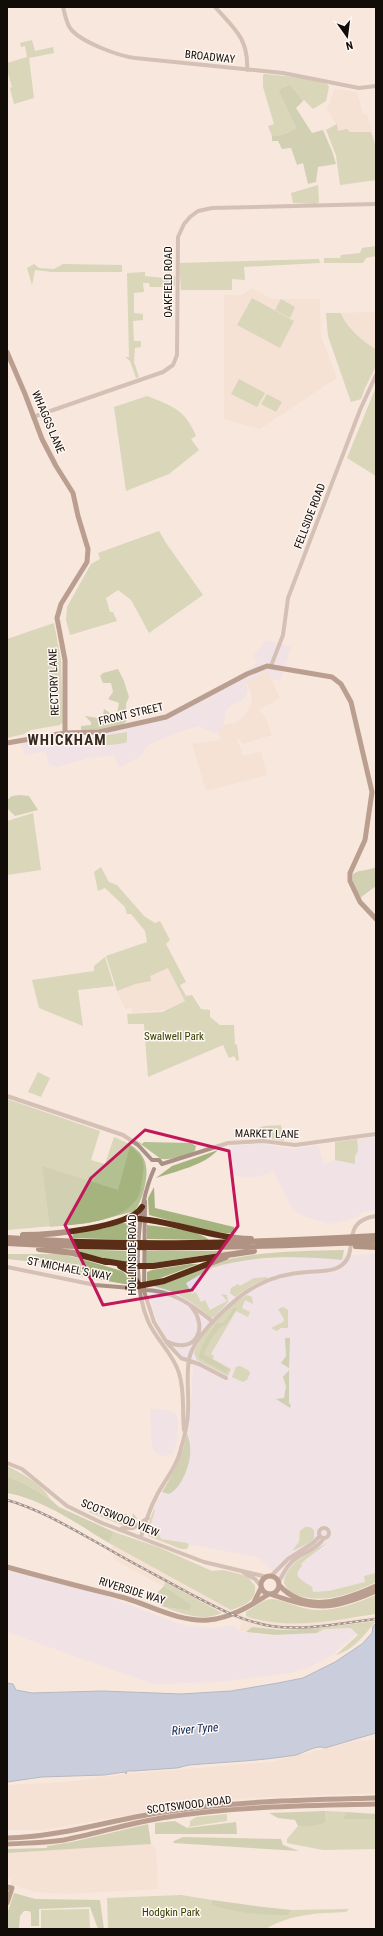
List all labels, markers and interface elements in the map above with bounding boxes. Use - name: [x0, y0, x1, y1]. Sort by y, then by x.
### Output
- north arrow: [327, 16, 367, 56]
- text: N: [344, 38, 354, 52]
- street label: BROADWAY: [184, 48, 236, 66]
- street label: OAKFIELD ROAD: [162, 246, 175, 318]
- street label: WHAGGS LANE: [29, 389, 67, 456]
- street label: FELLSIDE ROAD: [292, 482, 328, 550]
- street label: RECTORY LANE: [46, 648, 62, 716]
- street label: FRONT STREET: [97, 700, 165, 728]
- district label: WHICKHAM: [27, 731, 107, 749]
- park label: Swalwell Park: [144, 1030, 204, 1043]
- street label: MARKET LANE: [235, 1127, 300, 1141]
- street label: HOLLINSIDE ROAD: [126, 1214, 139, 1296]
- street label: ST MICHAEL'S WAY: [26, 1255, 112, 1284]
- street label: SCOTSWOOD VIEW: [79, 1496, 161, 1540]
- street label: RIVERSIDE WAY: [97, 1575, 167, 1607]
- water label: River Tyne: [171, 1720, 219, 1738]
- street label: SCOTSWOOD ROAD: [146, 1793, 232, 1817]
- park label: Hodgkin Park: [142, 1906, 200, 1919]

